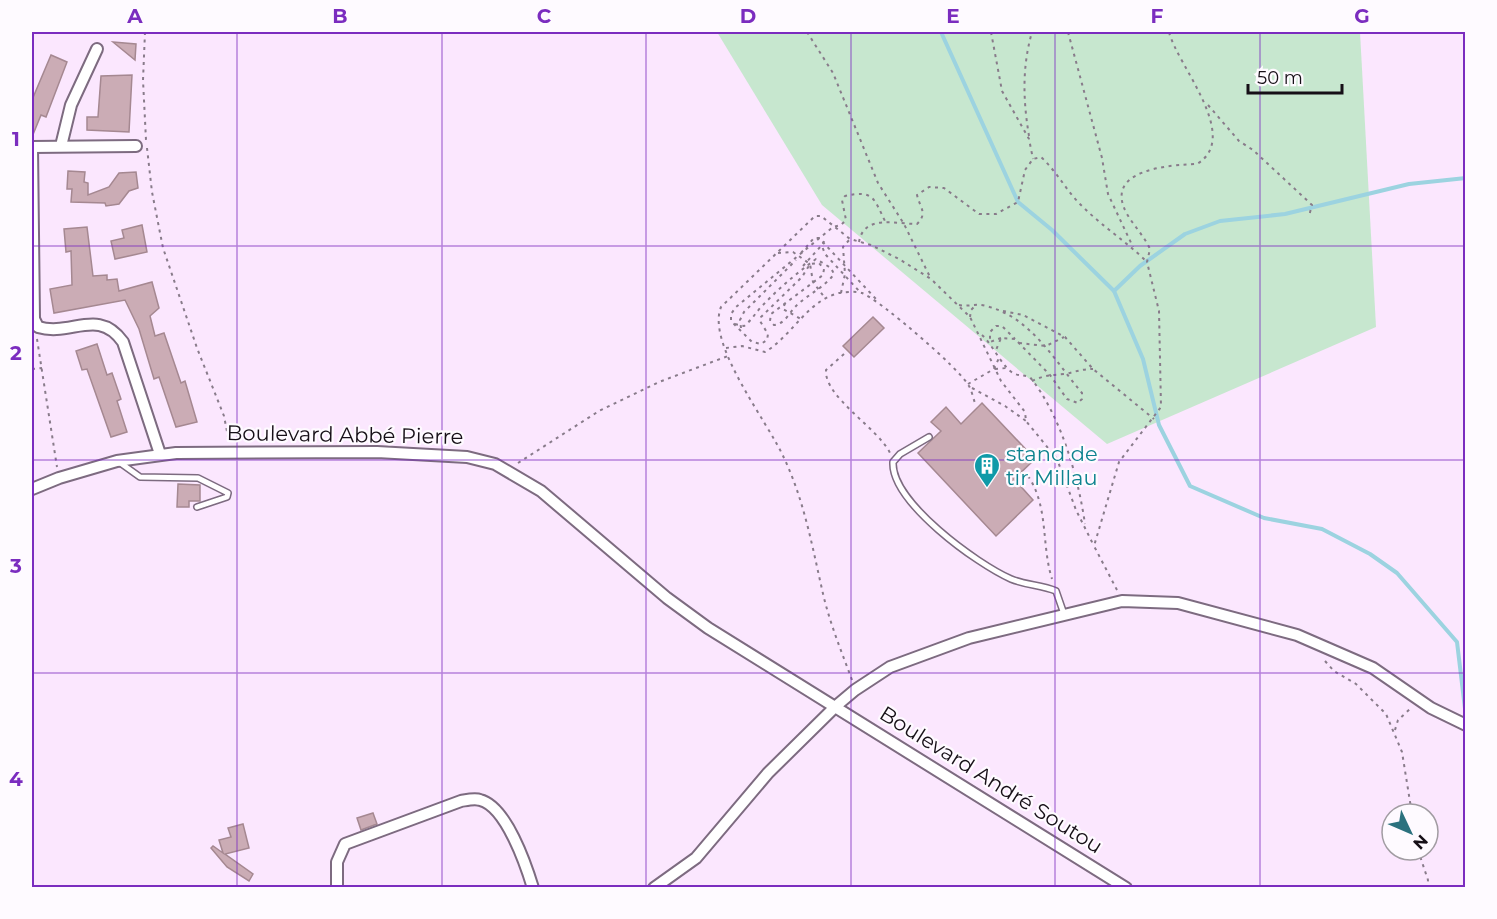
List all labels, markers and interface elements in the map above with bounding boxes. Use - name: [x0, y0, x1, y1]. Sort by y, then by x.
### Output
- text: A: [126, 4, 143, 28]
- text: B: [332, 4, 348, 28]
- text: C: [537, 4, 552, 28]
- text: D: [740, 4, 756, 28]
- text: E: [946, 4, 960, 28]
- text: F: [1151, 4, 1164, 28]
- text: G: [1354, 4, 1370, 28]
- scale bar: [1248, 57, 1342, 95]
- text: 50 m: [1257, 67, 1303, 89]
- text: 1: [12, 127, 20, 151]
- text: 2: [10, 341, 22, 365]
- street label: Boulevard Abbé Pierre: [226, 420, 464, 449]
- place label: stand de tir Millau: [1006, 441, 1098, 490]
- building icon: stand de tir Millau: [972, 451, 1002, 489]
- text: 3: [9, 554, 22, 578]
- street label: Boulevard André Soutou: [875, 701, 1107, 859]
- text: 4: [9, 767, 23, 791]
- north arrow: [1380, 802, 1440, 862]
- text: N: [1409, 831, 1432, 853]

